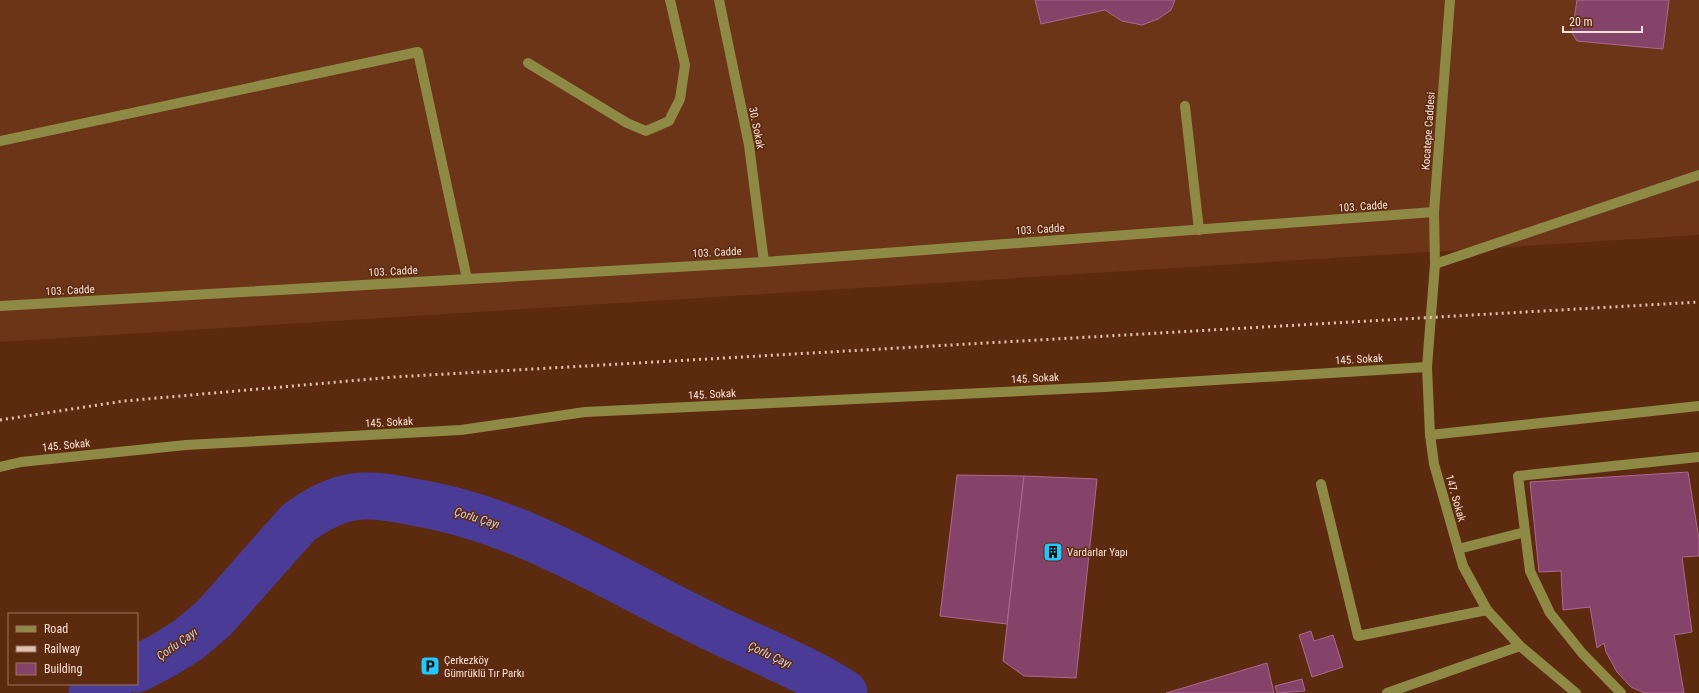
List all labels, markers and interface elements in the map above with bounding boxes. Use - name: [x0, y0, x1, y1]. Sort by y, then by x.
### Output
- scale bar: [1563, 8, 1642, 34]
- text: 20 m: [1569, 15, 1593, 29]
- street label: Kocatepe Caddesi: [1419, 91, 1438, 171]
- street label: 30. Sokak: [746, 106, 767, 150]
- street label: 103. Cadde: [1338, 198, 1388, 215]
- street label: 103. Cadde: [1015, 221, 1065, 238]
- street label: 103. Cadde: [692, 245, 742, 260]
- street label: 103. Cadde: [368, 264, 418, 279]
- street label: 103. Cadde: [45, 283, 95, 298]
- street label: 145. Sokak: [1335, 352, 1383, 367]
- street label: 145. Sokak: [1011, 371, 1059, 386]
- street label: 145. Sokak: [688, 387, 736, 402]
- street label: 145. Sokak: [365, 415, 413, 430]
- street label: 145. Sokak: [41, 437, 91, 454]
- street label: 147. Sokak: [1443, 473, 1468, 523]
- water label: Çorlu Çayı: [453, 504, 502, 532]
- building icon: Vardarlar Yapı: [1042, 541, 1064, 563]
- place label: Vardarlar Yapı: [1067, 546, 1128, 559]
- legend: [8, 613, 138, 685]
- text: Road: [44, 622, 68, 636]
- water label: Çorlu Çayı: [154, 625, 200, 663]
- water label: Çorlu Çayı: [746, 639, 794, 671]
- text: Railway: [44, 642, 80, 656]
- place label: Çerkezköy Gümrüklü Tır Parkı: [444, 654, 524, 680]
- parking icon: Çerkezköy Gümrüklü Tır Parkı: [419, 655, 441, 677]
- text: Building: [44, 662, 82, 676]

